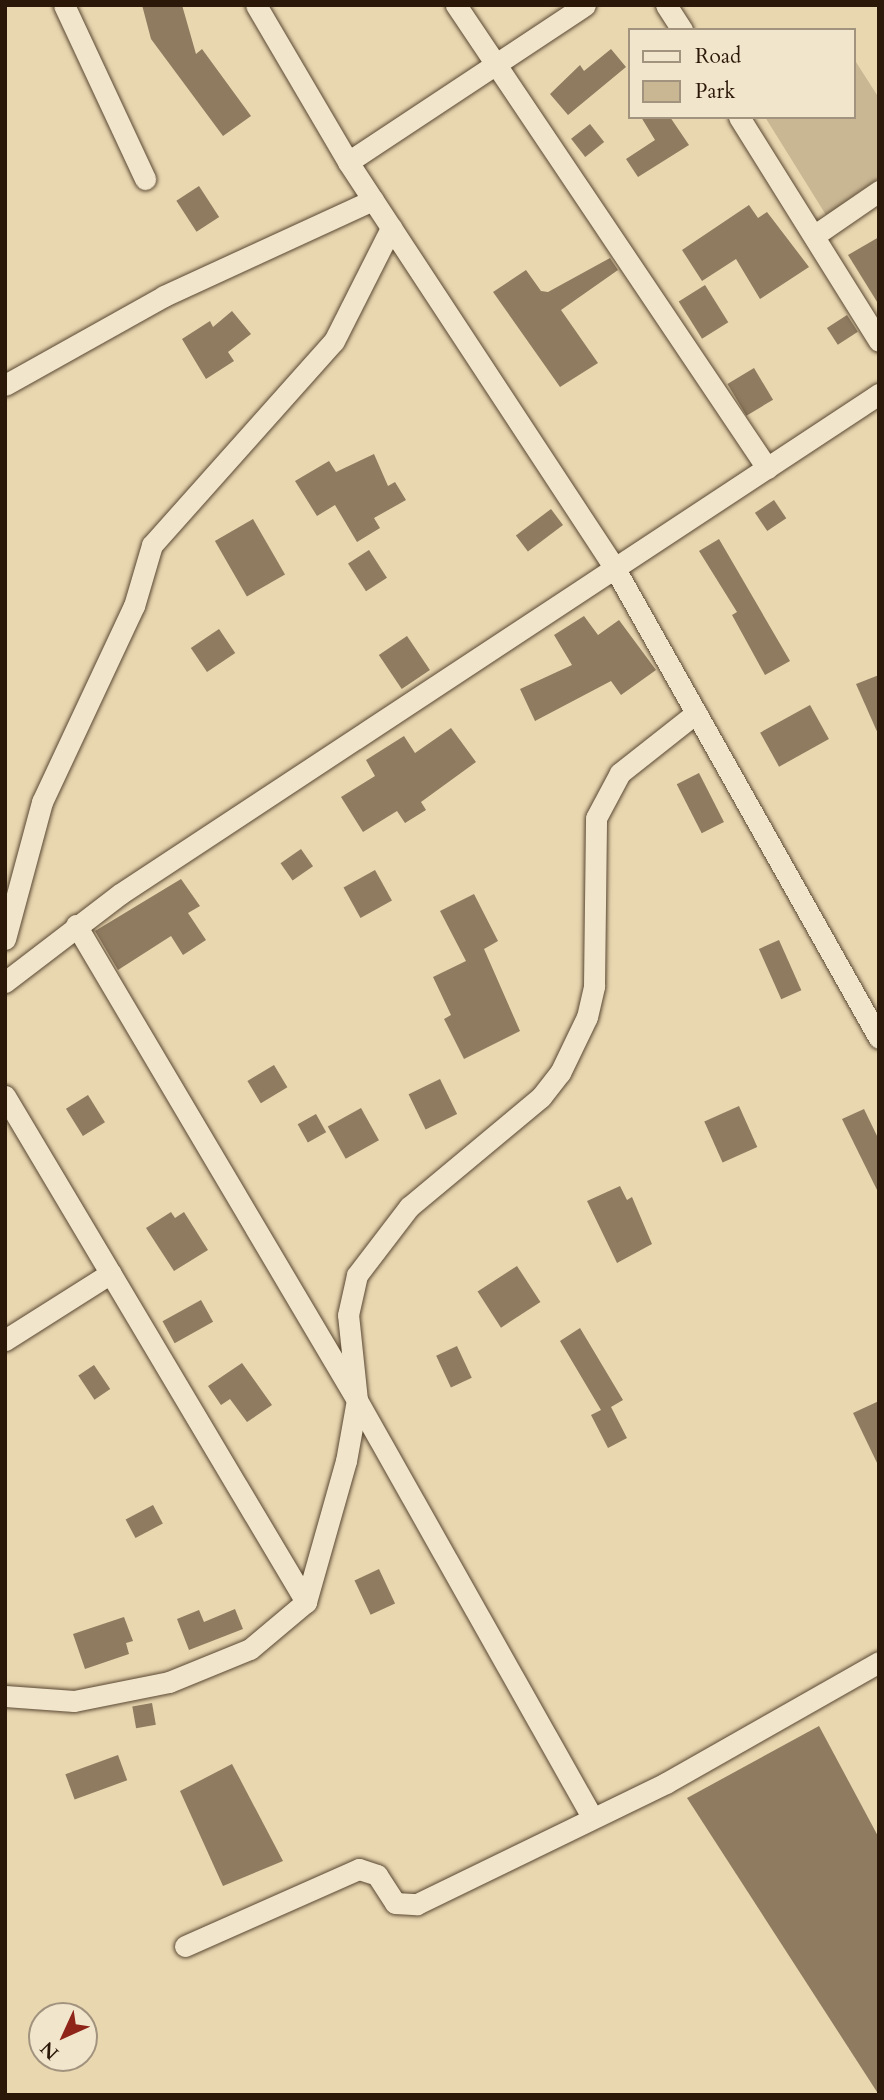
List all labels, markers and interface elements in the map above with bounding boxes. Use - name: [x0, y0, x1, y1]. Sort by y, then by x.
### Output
- legend: [628, 28, 856, 119]
- text: Road: [695, 42, 741, 71]
- text: Park: [695, 77, 735, 106]
- north arrow: [28, 2002, 98, 2072]
- text: N: [35, 2035, 65, 2065]

